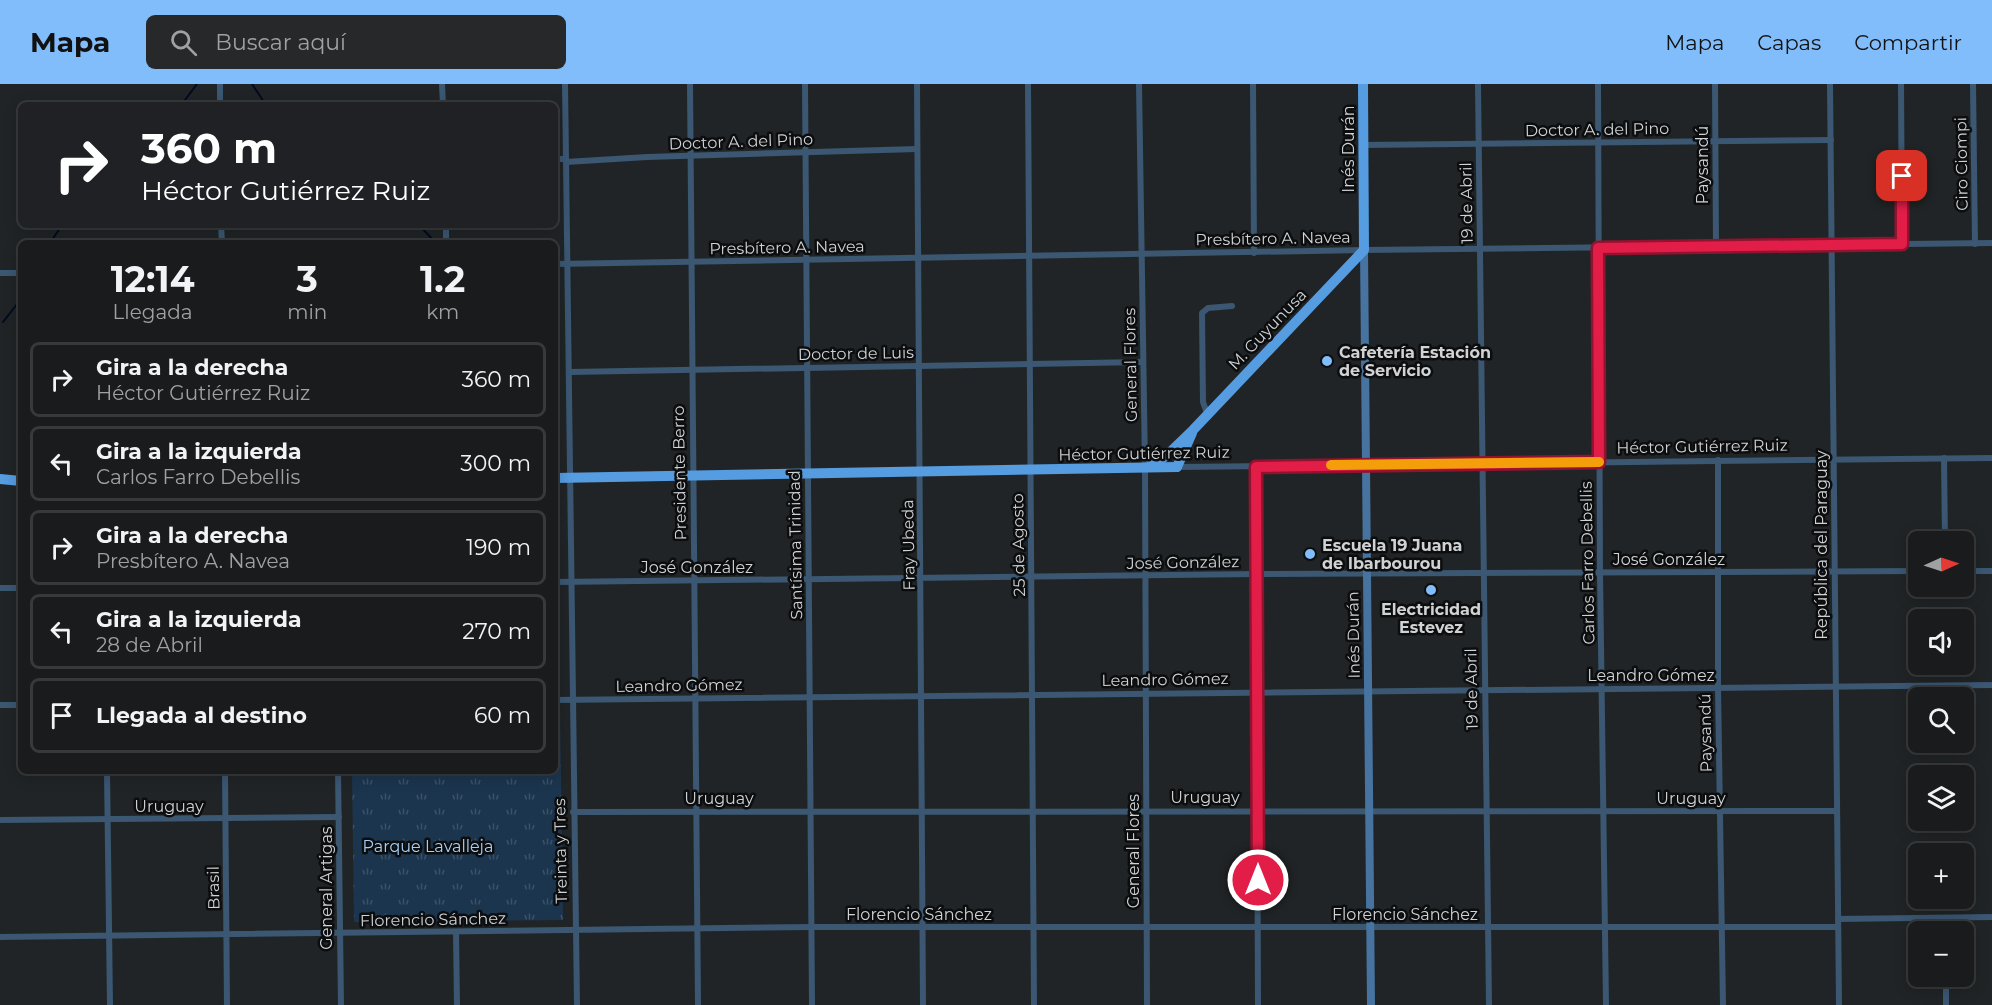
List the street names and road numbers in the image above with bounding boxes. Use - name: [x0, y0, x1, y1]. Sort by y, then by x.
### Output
- street label: Inés Durán: [1339, 105, 1358, 193]
- street label: Ciro Ciompi: [1951, 117, 1972, 211]
- street label: Doctor A. del Pino: [1525, 119, 1669, 140]
- street label: Paysandú: [1693, 126, 1712, 204]
- street label: Doctor A. del Pino: [669, 129, 814, 154]
- street label: 19 de Abril: [1456, 162, 1477, 244]
- street label: Presbítero A. Navea: [1195, 228, 1351, 249]
- street label: Presbítero A. Navea: [709, 237, 865, 258]
- street label: M. Guyunusa: [1224, 285, 1310, 373]
- street label: General Flores: [1120, 307, 1141, 422]
- street label: Doctor de Luis: [798, 343, 914, 364]
- street label: Presidente Berro: [669, 405, 690, 541]
- street label: Héctor Gutiérrez Ruiz: [1616, 436, 1788, 457]
- street label: Héctor Gutiérrez Ruiz: [1058, 443, 1230, 464]
- street label: República del Paraguay: [1812, 450, 1831, 640]
- street label: Santísima Trinidad: [785, 470, 806, 620]
- street label: Carlos Farro Debellis: [1577, 481, 1598, 645]
- street label: 25 de Agosto: [1008, 493, 1029, 597]
- street label: Fray Ubeda: [898, 499, 919, 591]
- street label: José González: [1612, 550, 1725, 569]
- street label: José González: [1126, 552, 1239, 573]
- street label: José González: [640, 558, 753, 577]
- street label: Inés Durán: [1343, 591, 1364, 679]
- street label: 19 de Abril: [1461, 648, 1482, 730]
- street label: Leandro Gómez: [1587, 666, 1715, 685]
- street label: Leandro Gómez: [1101, 669, 1229, 690]
- street label: Leandro Gómez: [615, 675, 743, 696]
- street label: Paysandú: [1695, 694, 1716, 772]
- street label: Uruguay: [1170, 788, 1240, 807]
- street label: Uruguay: [684, 789, 754, 808]
- street label: Uruguay: [1656, 789, 1726, 808]
- street label: General Flores: [1124, 794, 1143, 908]
- street label: Uruguay: [134, 797, 204, 816]
- street label: Treinta y Tres: [550, 798, 571, 904]
- street label: General Artigas: [317, 826, 336, 950]
- street label: Brasil: [204, 866, 223, 910]
- street label: Florencio Sánchez: [846, 905, 992, 924]
- street label: Florencio Sánchez: [1332, 905, 1478, 924]
- street label: Florencio Sánchez: [360, 909, 506, 930]

